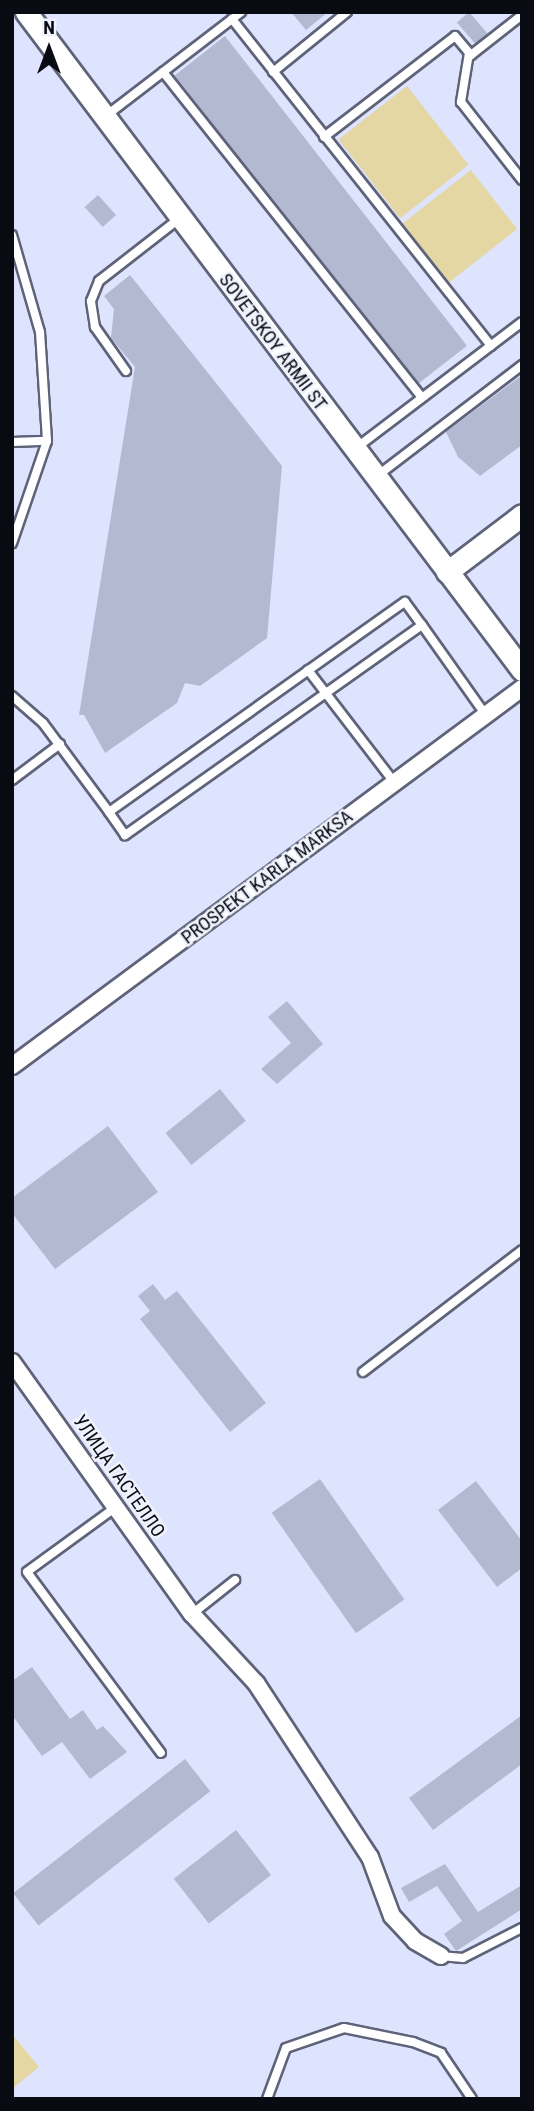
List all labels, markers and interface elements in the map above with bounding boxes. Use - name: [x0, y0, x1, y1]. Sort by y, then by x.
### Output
- north arrow: [14, 14, 84, 84]
- text: N: [43, 16, 55, 39]
- street label: SOVETSKOY ARMII ST: [214, 269, 332, 415]
- street label: PROSPEKT KARLA MARKSA: [177, 805, 357, 949]
- street label: УЛИЦА ГАСТЕЛЛО: [68, 1410, 170, 1542]

